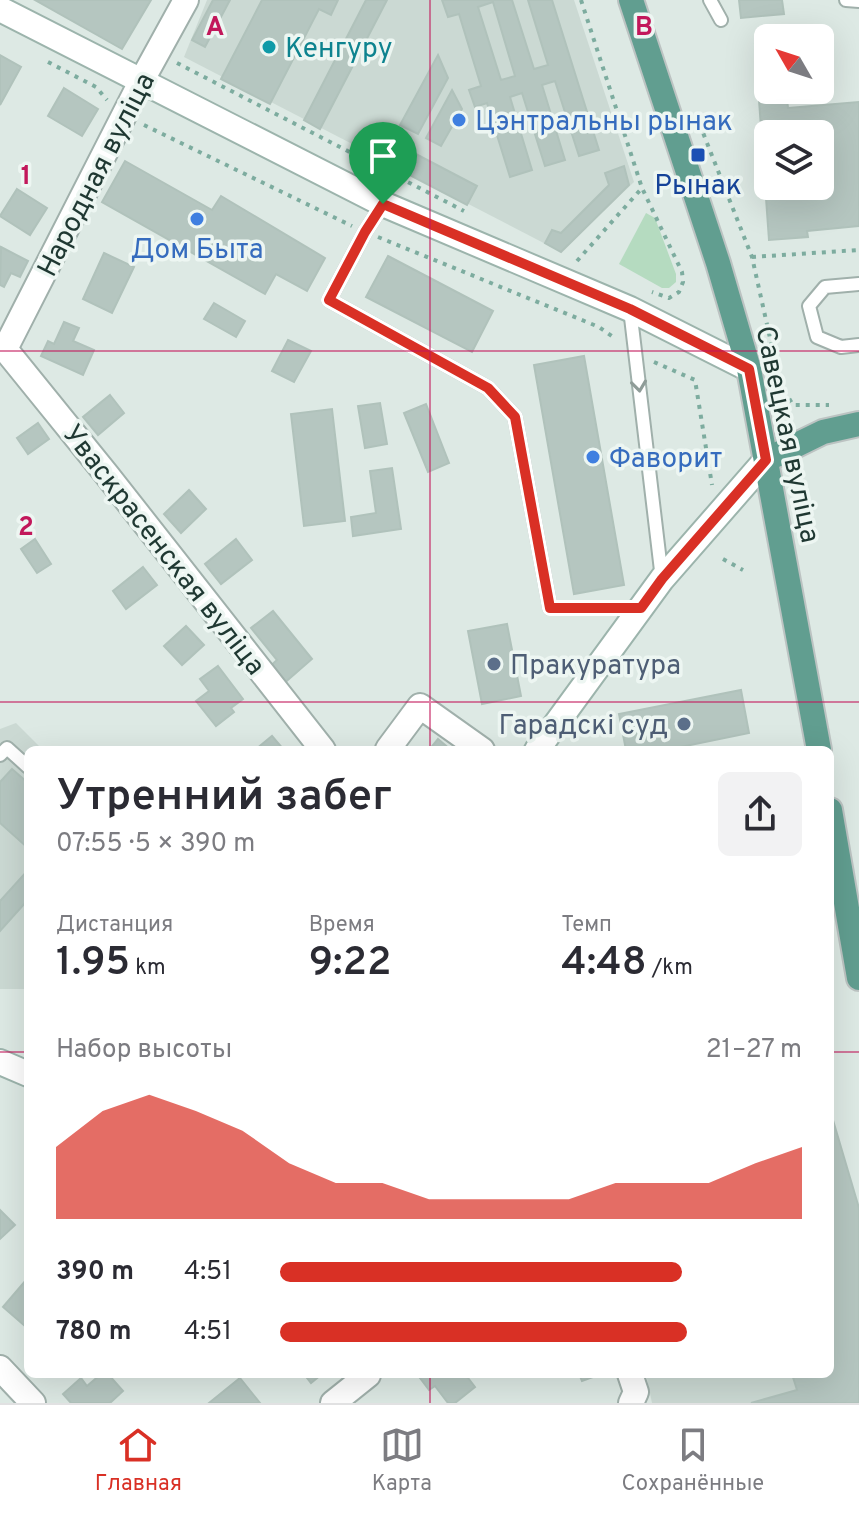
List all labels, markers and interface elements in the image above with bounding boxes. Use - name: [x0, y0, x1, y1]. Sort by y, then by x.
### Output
- text: A: [206, 12, 224, 45]
- text: B: [635, 12, 653, 45]
- north arrow: [754, 24, 834, 104]
- map controls: [754, 24, 834, 200]
- place label: Кенгуру: [285, 32, 393, 68]
- marker: Кенгуру: [260, 38, 278, 56]
- street label: Народная вуліца: [31, 67, 165, 284]
- place label: Цэнтральны рынак: [475, 105, 733, 141]
- marker: Цэнтральны рынак: [450, 111, 468, 129]
- button: layers: [754, 120, 834, 200]
- pin: [349, 122, 417, 204]
- icon: arrive: [361, 134, 405, 178]
- marker: Рынак: [689, 146, 707, 164]
- text: 1: [21, 161, 31, 194]
- place label: Рынак: [654, 169, 742, 205]
- marker: Дом Быта: [188, 210, 206, 228]
- place label: Дом Быта: [130, 233, 264, 269]
- street label: Савецкая вуліца: [745, 323, 827, 547]
- one-way arrow: [630, 379, 647, 393]
- street label: Уваскрасенская вуліца: [53, 418, 272, 684]
- place label: Фаворит: [609, 442, 722, 478]
- marker: Фаворит: [584, 448, 602, 466]
- text: 2: [18, 512, 34, 545]
- place label: Пракуратура: [510, 649, 681, 685]
- marker: Пракуратура: [485, 655, 503, 673]
- place label: Гарадскі суд: [499, 709, 668, 745]
- marker: Гарадскі суд: [675, 715, 693, 733]
- text: Утренний забег: [56, 770, 392, 826]
- button: share: [718, 772, 802, 856]
- text: 07:55 · 5 × 390 m: [56, 828, 255, 861]
- text: Дистанция: [56, 912, 173, 939]
- text: Время: [309, 912, 375, 939]
- text: Темп: [561, 912, 612, 939]
- text: 1.95: [56, 939, 130, 989]
- text: 9:22: [309, 939, 391, 989]
- text: 4:48: [561, 939, 647, 989]
- text: km: [130, 955, 166, 982]
- text: /km: [647, 955, 693, 982]
- text: Набор высоты: [56, 1034, 232, 1067]
- text: 21–27 m: [706, 1034, 802, 1067]
- text: 390 m: [56, 1256, 134, 1289]
- text: 4:51: [184, 1256, 232, 1289]
- text: 780 m: [56, 1316, 132, 1349]
- text: 4:51: [184, 1316, 232, 1349]
- tab: Главная: [95, 1423, 182, 1498]
- tab: Карта: [372, 1423, 432, 1498]
- tab: Сохранённые: [622, 1423, 764, 1498]

